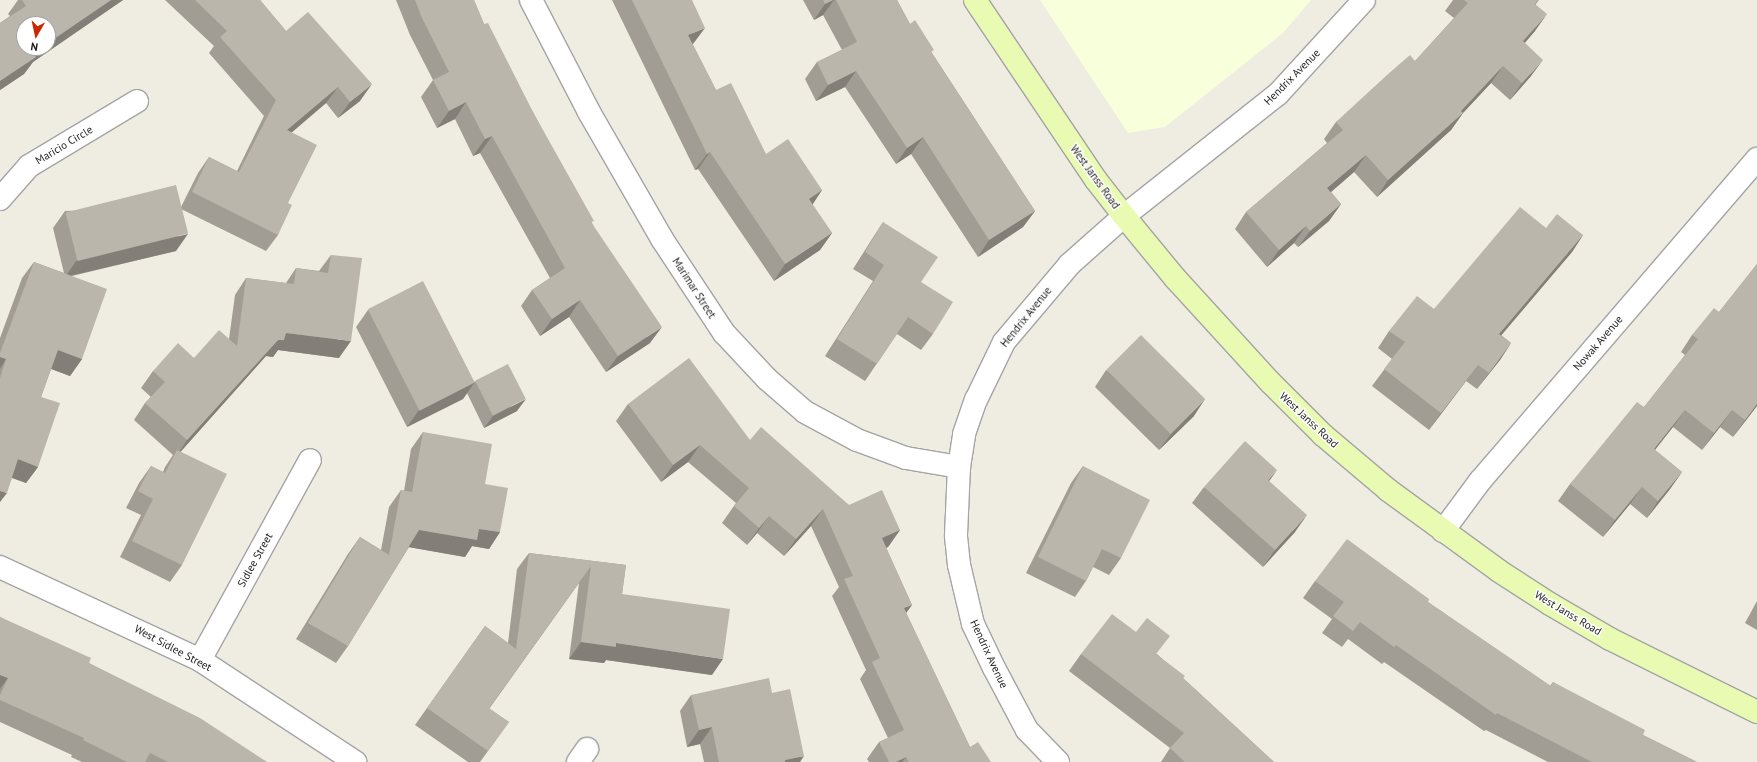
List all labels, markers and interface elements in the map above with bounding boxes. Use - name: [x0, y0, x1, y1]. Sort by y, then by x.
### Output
- north arrow: [16, 16, 56, 56]
- text: N: [30, 39, 39, 54]
- street label: Hendrix Avenue: [1261, 46, 1323, 108]
- street label: Maricio Circle: [33, 123, 95, 167]
- street label: West Janss Road: [1067, 143, 1123, 211]
- street label: Marimar Street: [669, 255, 719, 321]
- street label: Hendrix Avenue: [997, 284, 1055, 350]
- street label: Nowak Avenue: [1570, 313, 1626, 373]
- street label: West Janss Road: [1277, 389, 1341, 451]
- street label: Sidlee Street: [235, 531, 275, 589]
- street label: West Janss Road: [1532, 588, 1604, 638]
- street label: Hendrix Avenue: [967, 617, 1011, 691]
- street label: West Sidlee Street: [132, 622, 214, 674]

